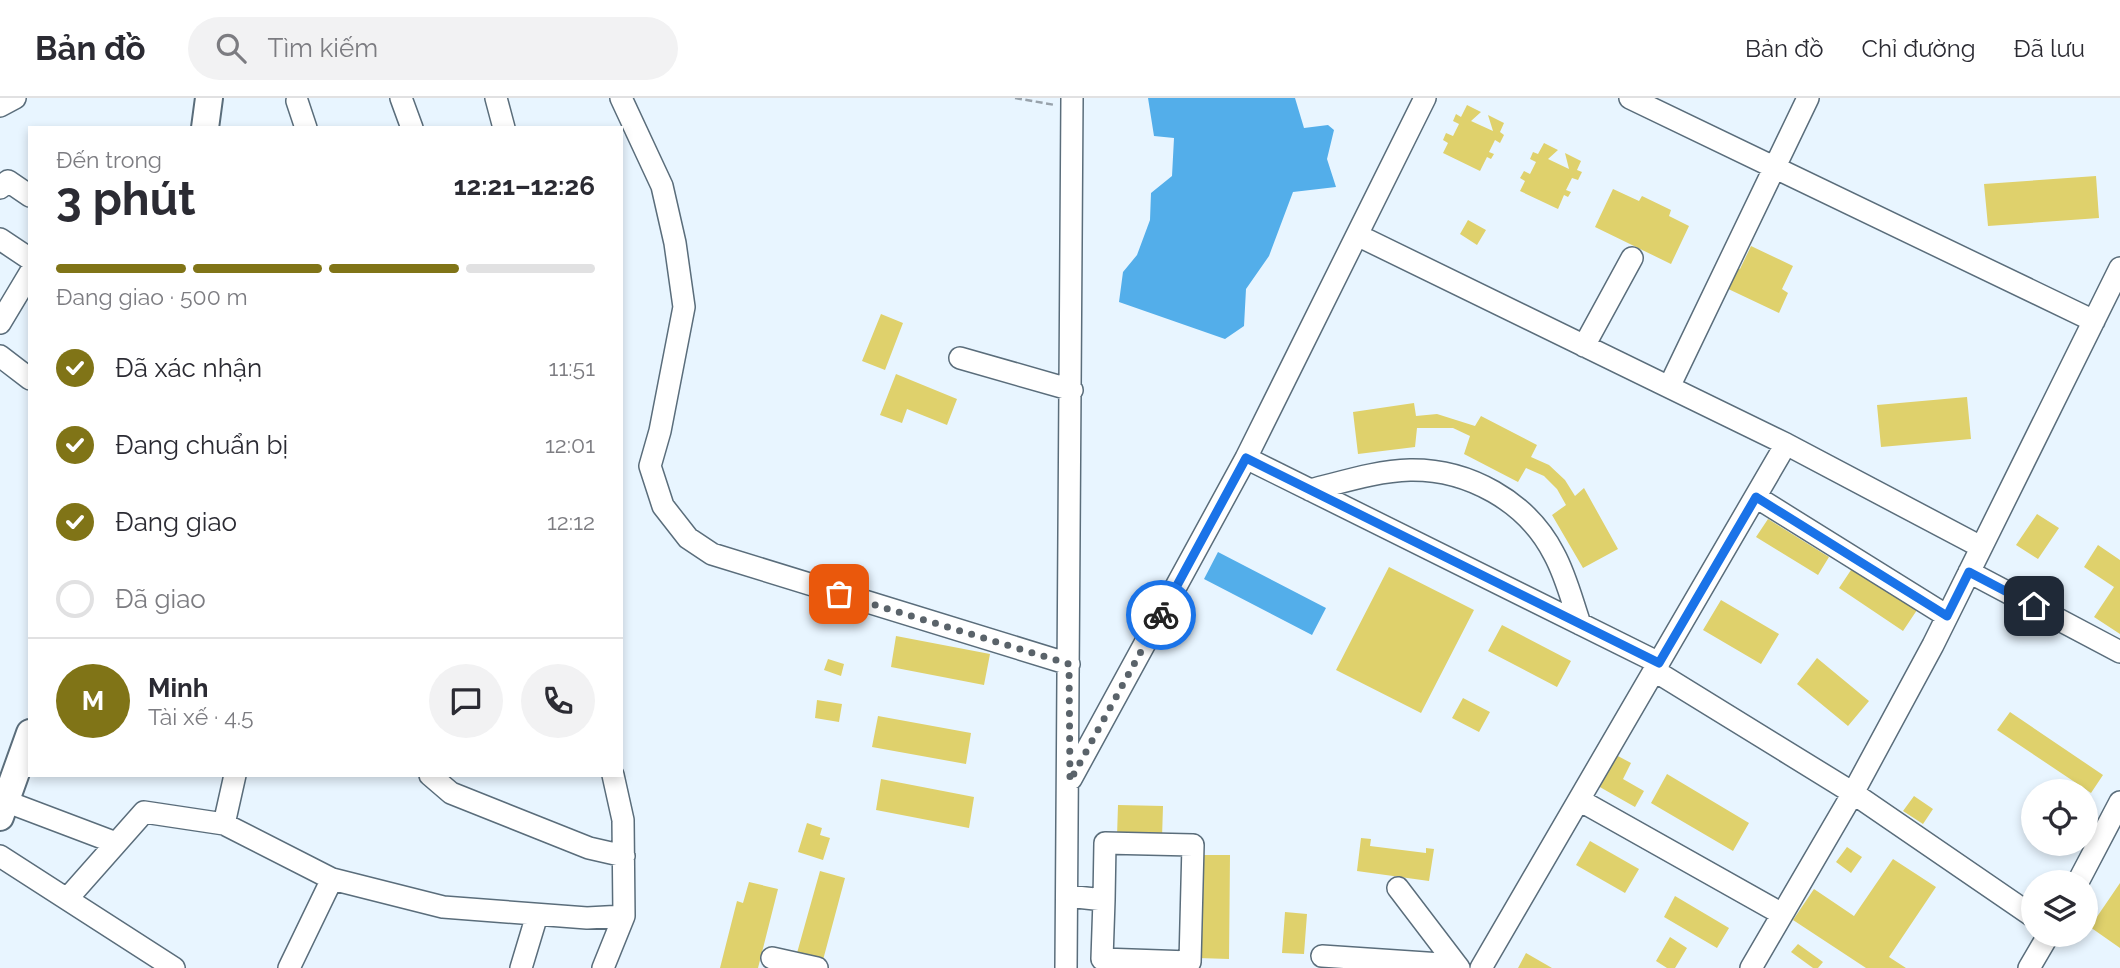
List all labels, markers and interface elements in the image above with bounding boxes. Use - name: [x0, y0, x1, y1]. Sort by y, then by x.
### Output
- search box: [188, 17, 678, 80]
- text: Bản đồ: [35, 29, 146, 68]
- icon: search: [212, 29, 250, 67]
- text: Tìm kiếm: [268, 33, 378, 63]
- text: Bản đồ: [1745, 34, 1823, 63]
- text: Chỉ đường: [1861, 34, 1976, 63]
- text: Đã lưu: [2014, 34, 2085, 63]
- text: Đến trong: [56, 146, 162, 173]
- text: 12:21–12:26: [454, 171, 595, 201]
- text: 3 phút: [56, 172, 196, 226]
- text: Đang giao · 500 m: [56, 283, 248, 310]
- icon: check: [56, 349, 94, 387]
- text: Đã xác nhận: [115, 353, 262, 383]
- text: 11:51: [549, 354, 595, 381]
- icon: check: [56, 426, 94, 464]
- text: Đang chuẩn bị: [115, 430, 288, 460]
- text: 12:01: [545, 431, 595, 458]
- icon: check: [56, 503, 94, 541]
- text: Đang giao: [115, 507, 237, 537]
- text: 12:12: [547, 508, 595, 535]
- pin: [809, 564, 869, 624]
- icon: bag: [820, 575, 858, 613]
- pin: [2004, 576, 2064, 636]
- courier: [1126, 580, 1196, 650]
- text: Đã giao: [115, 584, 206, 614]
- icon: home: [2015, 587, 2053, 625]
- icon: bike: [1142, 596, 1180, 634]
- button: chat: [429, 664, 503, 738]
- button: phone: [521, 664, 595, 738]
- text: Minh: [148, 673, 209, 703]
- text: M: [82, 686, 104, 716]
- text: Tài xế · 4.5: [148, 703, 254, 730]
- map controls: [2021, 779, 2098, 947]
- button: locate: [2021, 779, 2098, 856]
- button: layers: [2021, 870, 2098, 947]

